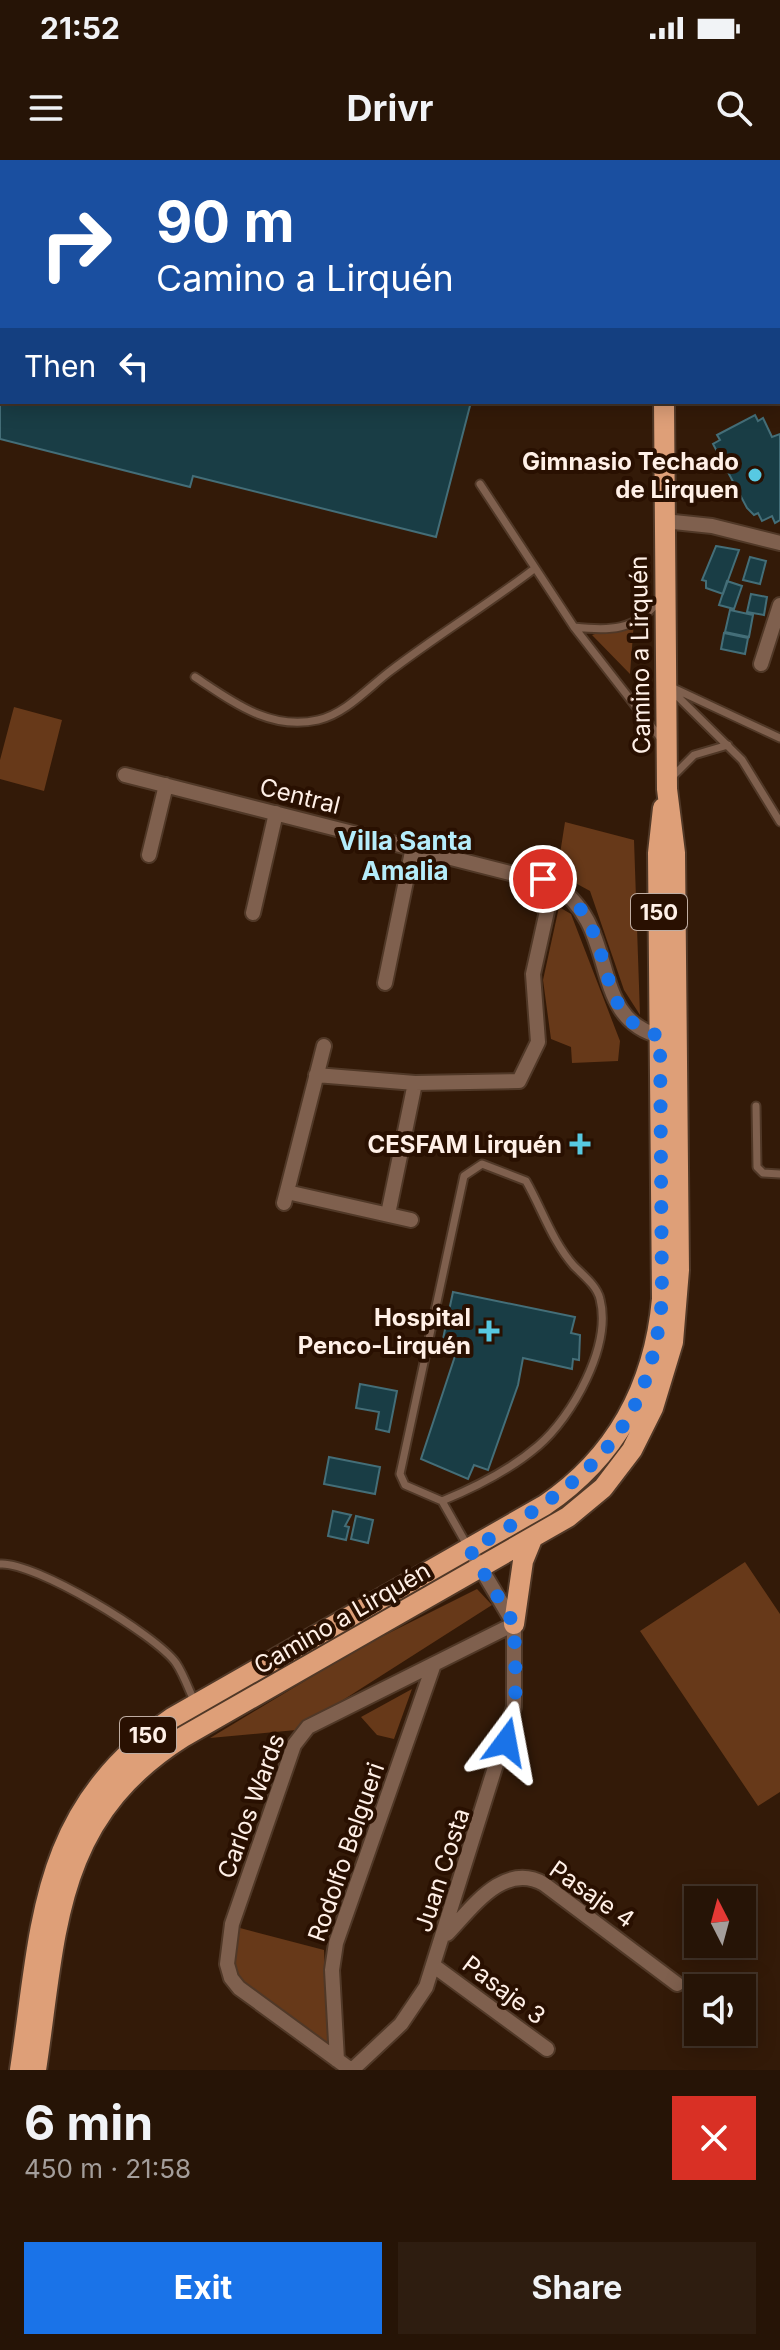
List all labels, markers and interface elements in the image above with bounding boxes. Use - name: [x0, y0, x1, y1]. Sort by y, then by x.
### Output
- text: 21:52: [40, 10, 120, 46]
- icon: menu: [24, 86, 68, 130]
- text: Drivr: [347, 86, 433, 130]
- icon: search: [712, 86, 756, 130]
- text: 90 m: [156, 188, 295, 256]
- icon: right: [24, 192, 128, 296]
- text: Camino a Lirquén: [156, 256, 454, 300]
- icon: left: [112, 344, 156, 388]
- text: Then: [24, 348, 96, 384]
- place label: Gimnasio Techado de Lirquen: [522, 447, 739, 504]
- marker: Gimnasio Techado de Lirquen: [746, 466, 764, 484]
- street label: Camino a Lirquén: [624, 556, 656, 754]
- street label: Central: [257, 772, 343, 820]
- district label: Villa Santa Amalia: [338, 825, 472, 886]
- pin: [509, 845, 577, 913]
- icon: arrive: [521, 857, 565, 901]
- road number: 150: [631, 894, 687, 930]
- place label: CESFAM Lirquén: [368, 1130, 562, 1159]
- marker: CESFAM Lirquén: [569, 1133, 591, 1155]
- place label: Hospital Penco-Lirquén: [298, 1303, 471, 1360]
- marker: Hospital Penco-Lirquén: [478, 1320, 500, 1342]
- street label: Camino a Lirquén: [249, 1556, 435, 1680]
- position arrow: [464, 1700, 548, 1784]
- road number: 150: [120, 1717, 176, 1753]
- street label: Carlos Wards: [211, 1730, 291, 1882]
- street label: Rodolfo Belgueri: [302, 1759, 390, 1945]
- street label: Juan Costa: [408, 1804, 476, 1936]
- street label: Pasaje 4: [544, 1854, 640, 1934]
- north arrow: [684, 1886, 756, 1958]
- map controls: [684, 1886, 756, 2046]
- street label: Pasaje 3: [457, 1949, 551, 2031]
- button: sound: [684, 1974, 756, 2046]
- text: 6 min: [24, 2093, 153, 2152]
- button: close: [672, 2096, 756, 2180]
- text: 450 m · 21:58: [24, 2153, 191, 2184]
- button: Exit: [24, 2242, 382, 2334]
- button: Share: [398, 2242, 756, 2334]

